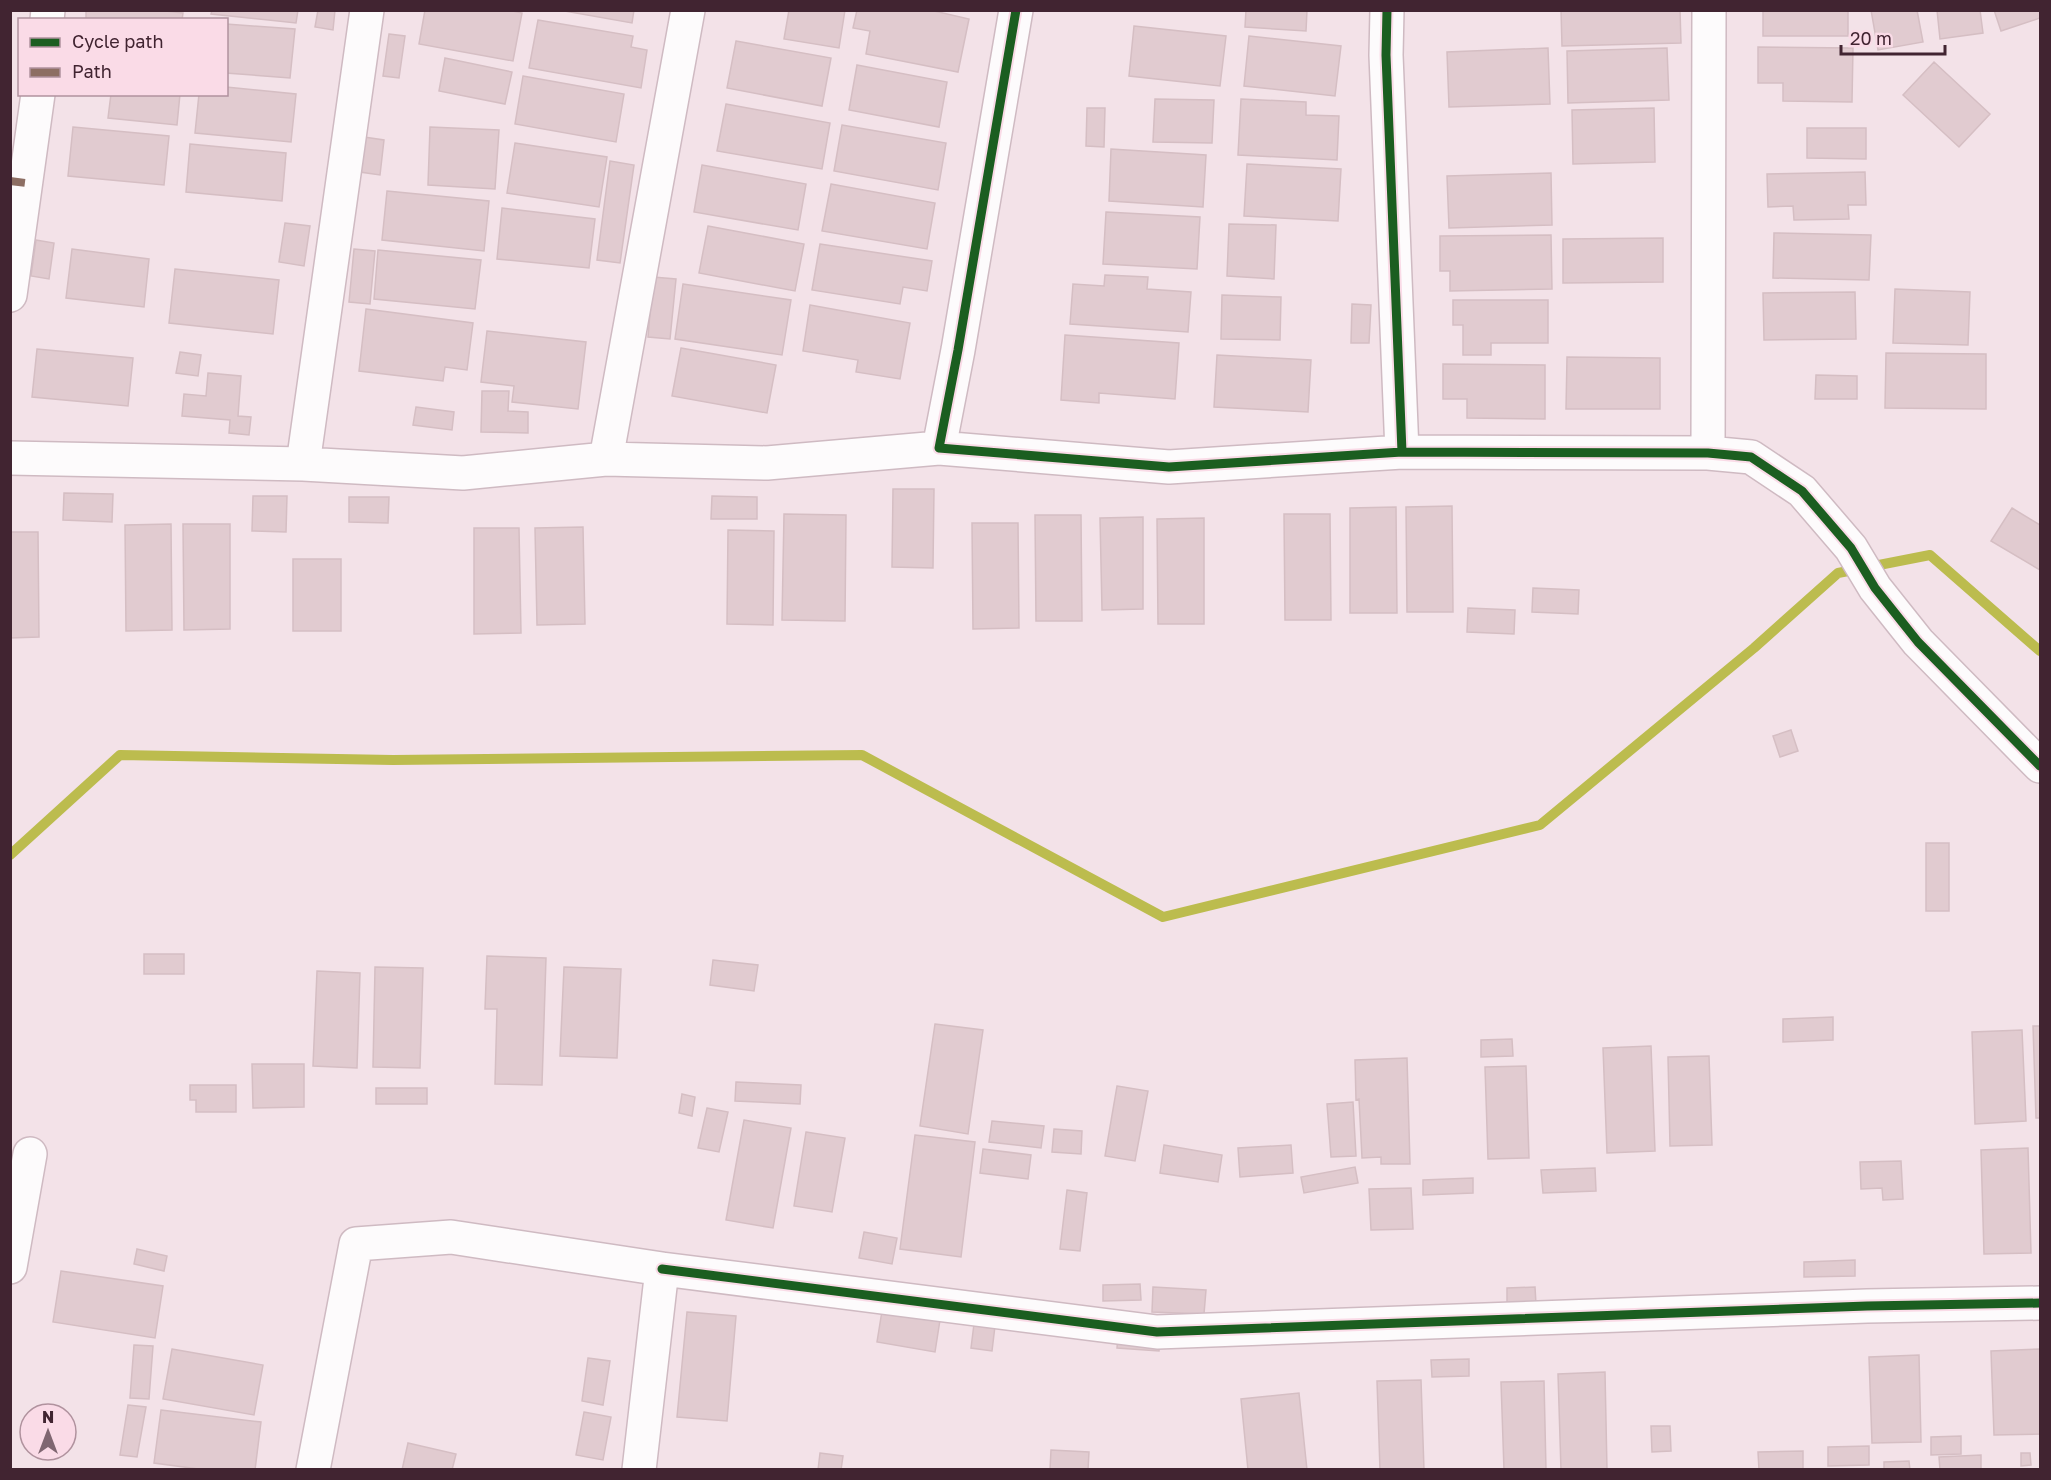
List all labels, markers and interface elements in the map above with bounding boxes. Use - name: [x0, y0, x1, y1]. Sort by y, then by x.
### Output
- legend: [18, 18, 228, 96]
- scale bar: [1841, 18, 1944, 56]
- text: 20 m: [1850, 27, 1892, 49]
- text: Cycle path: [72, 30, 164, 52]
- text: Path: [72, 60, 112, 82]
- north arrow: [18, 1402, 78, 1462]
- text: N: [42, 1407, 54, 1427]

